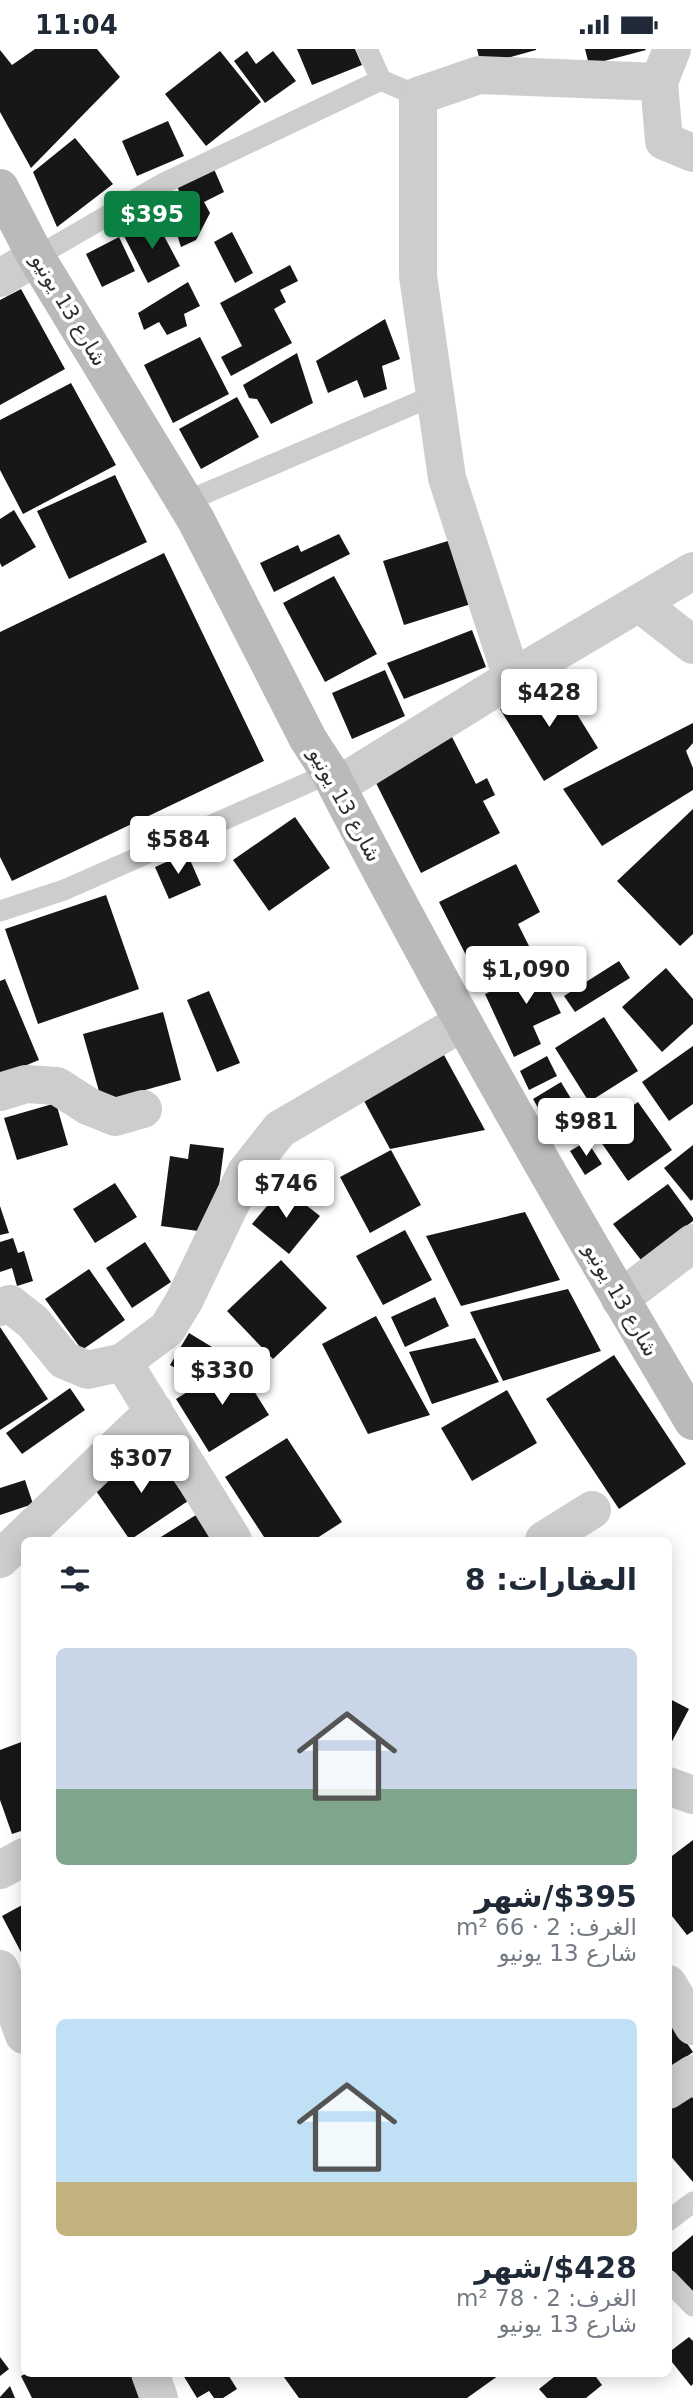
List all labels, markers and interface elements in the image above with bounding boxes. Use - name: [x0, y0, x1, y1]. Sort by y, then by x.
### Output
- text: 11:04: [35, 10, 118, 40]
- pin: $395: [111, 191, 193, 251]
- text: $395: [120, 201, 184, 227]
- street label: شارع 13 يونيو: [26, 249, 112, 370]
- pin: $428: [508, 669, 590, 729]
- text: $428: [517, 679, 581, 705]
- street label: شارع 13 يونيو: [303, 743, 386, 866]
- pin: $584: [137, 817, 219, 876]
- text: $584: [146, 826, 210, 852]
- pin: $1,090: [469, 947, 583, 1006]
- text: $1,090: [482, 956, 570, 982]
- pin: $981: [545, 1099, 627, 1158]
- text: $981: [554, 1108, 618, 1134]
- pin: $746: [245, 1161, 327, 1220]
- text: $746: [254, 1170, 318, 1196]
- street label: شارع 13 يونيو: [578, 1238, 663, 1361]
- pin: $330: [181, 1347, 263, 1407]
- text: $330: [190, 1357, 254, 1383]
- pin: $307: [100, 1435, 182, 1495]
- text: $307: [109, 1445, 173, 1471]
- icon: filters: [56, 1560, 94, 1598]
- text: العقارات: 8: [465, 1562, 637, 1597]
- icon: home: [284, 1693, 410, 1819]
- text: $395/شهر: [475, 1879, 637, 1914]
- text: الغرف: 2 · 66 m²: [456, 1914, 637, 1940]
- text: شارع 13 يونيو: [498, 1940, 637, 1966]
- icon: home: [284, 2064, 410, 2190]
- text: $428/شهر: [475, 2250, 637, 2285]
- text: الغرف: 2 · 78 m²: [456, 2285, 637, 2311]
- text: شارع 13 يونيو: [498, 2311, 637, 2337]

